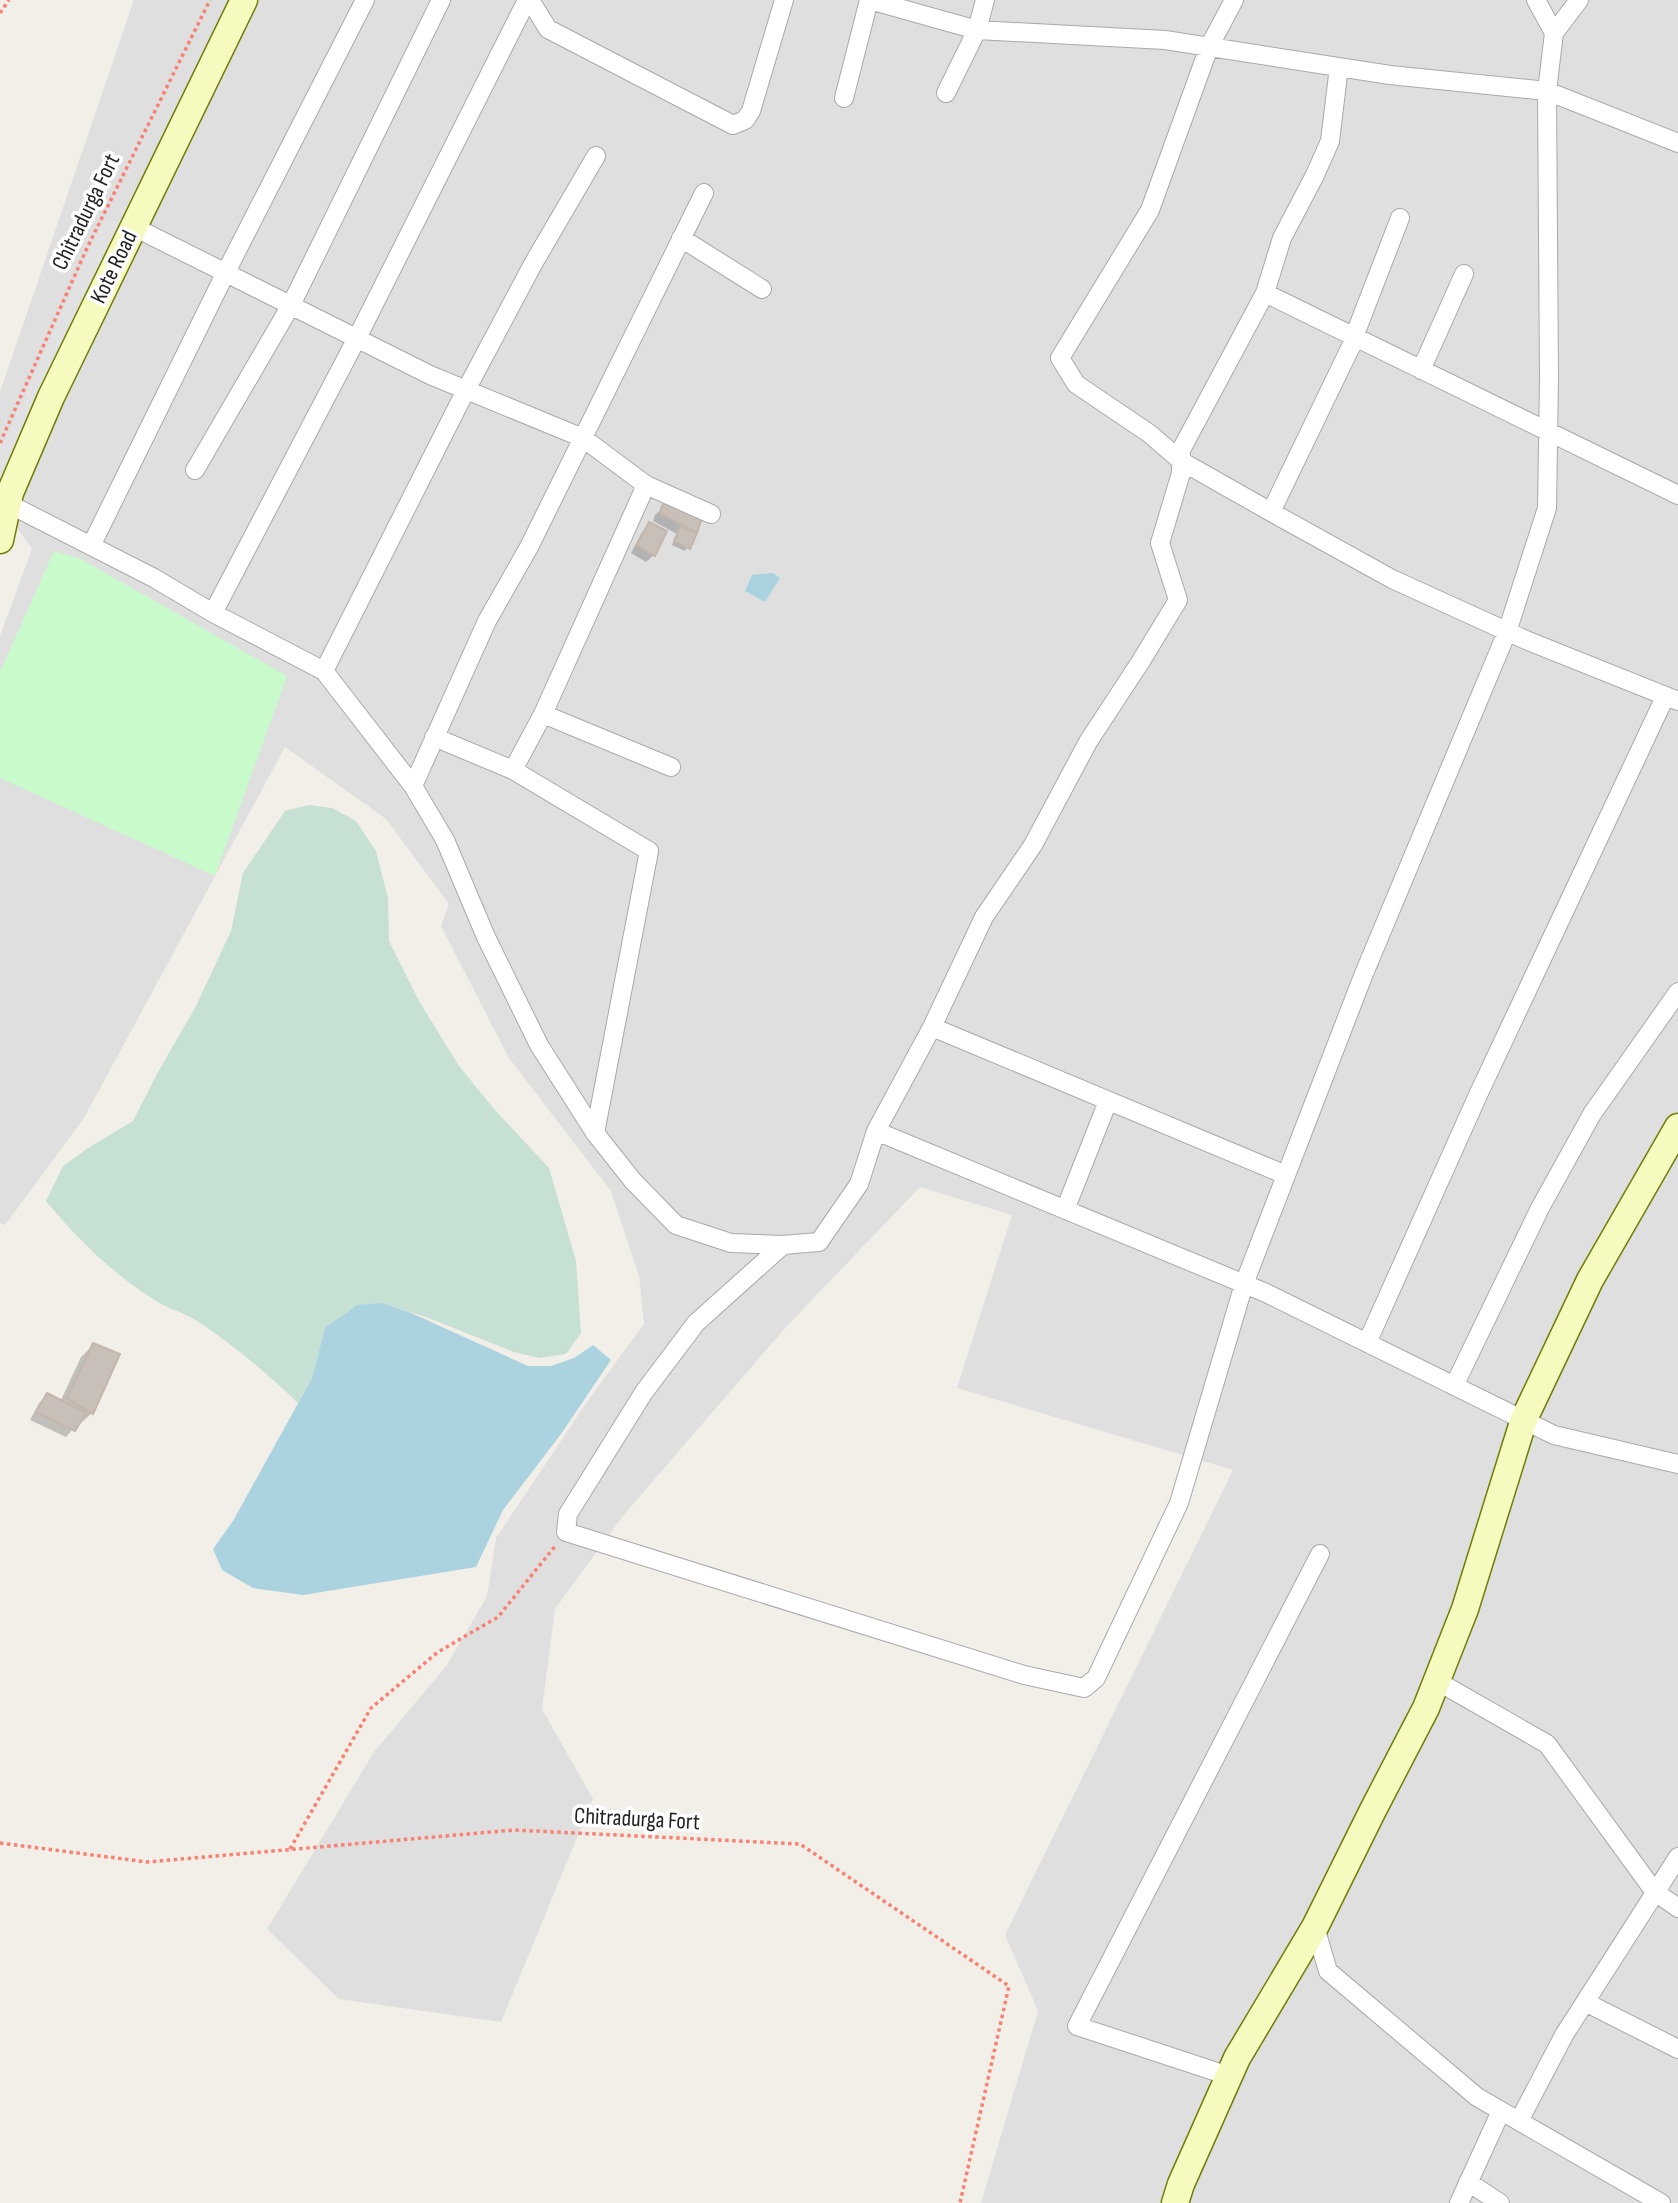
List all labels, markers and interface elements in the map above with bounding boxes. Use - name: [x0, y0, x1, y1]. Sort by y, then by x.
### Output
- street label: Chitradurga Fort: [46, 149, 126, 275]
- street label: Kote Road: [84, 226, 144, 308]
- street label: Chitradurga Fort: [573, 1802, 701, 1836]

